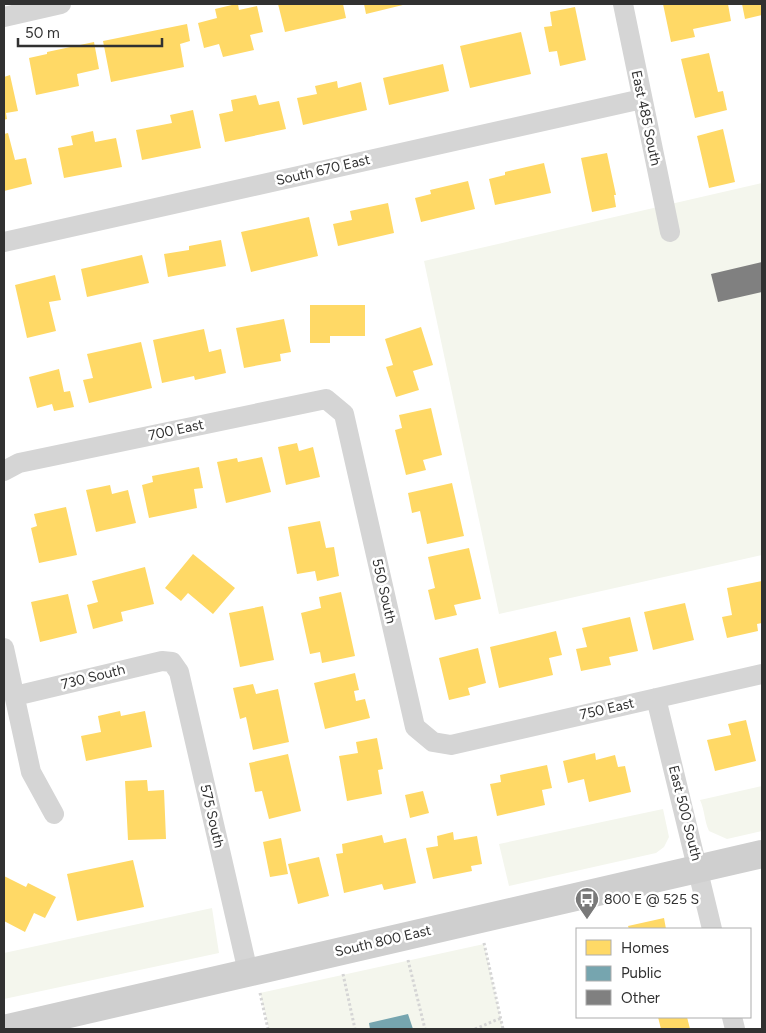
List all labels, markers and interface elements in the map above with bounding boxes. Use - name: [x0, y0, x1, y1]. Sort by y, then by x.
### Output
- scale bar: [18, 15, 161, 47]
- text: 50 m: [25, 24, 60, 42]
- street label: East 485 South: [628, 69, 664, 167]
- street label: South 670 East: [274, 151, 372, 189]
- street label: 700 East: [147, 416, 205, 444]
- street label: 550 South: [368, 557, 400, 625]
- street label: 730 South: [59, 661, 127, 693]
- street label: 750 East: [578, 695, 636, 723]
- street label: East 500 South: [665, 763, 705, 863]
- street label: 575 South: [196, 783, 228, 850]
- bus stop icon: 800 E @ 525 S: [574, 886, 600, 920]
- place label: 800 E @ 525 S: [604, 891, 699, 908]
- street label: South 800 East: [333, 922, 433, 960]
- legend: [576, 928, 751, 1018]
- text: Homes: [621, 939, 669, 957]
- text: Public: [621, 964, 662, 982]
- text: Other: [621, 989, 660, 1007]

